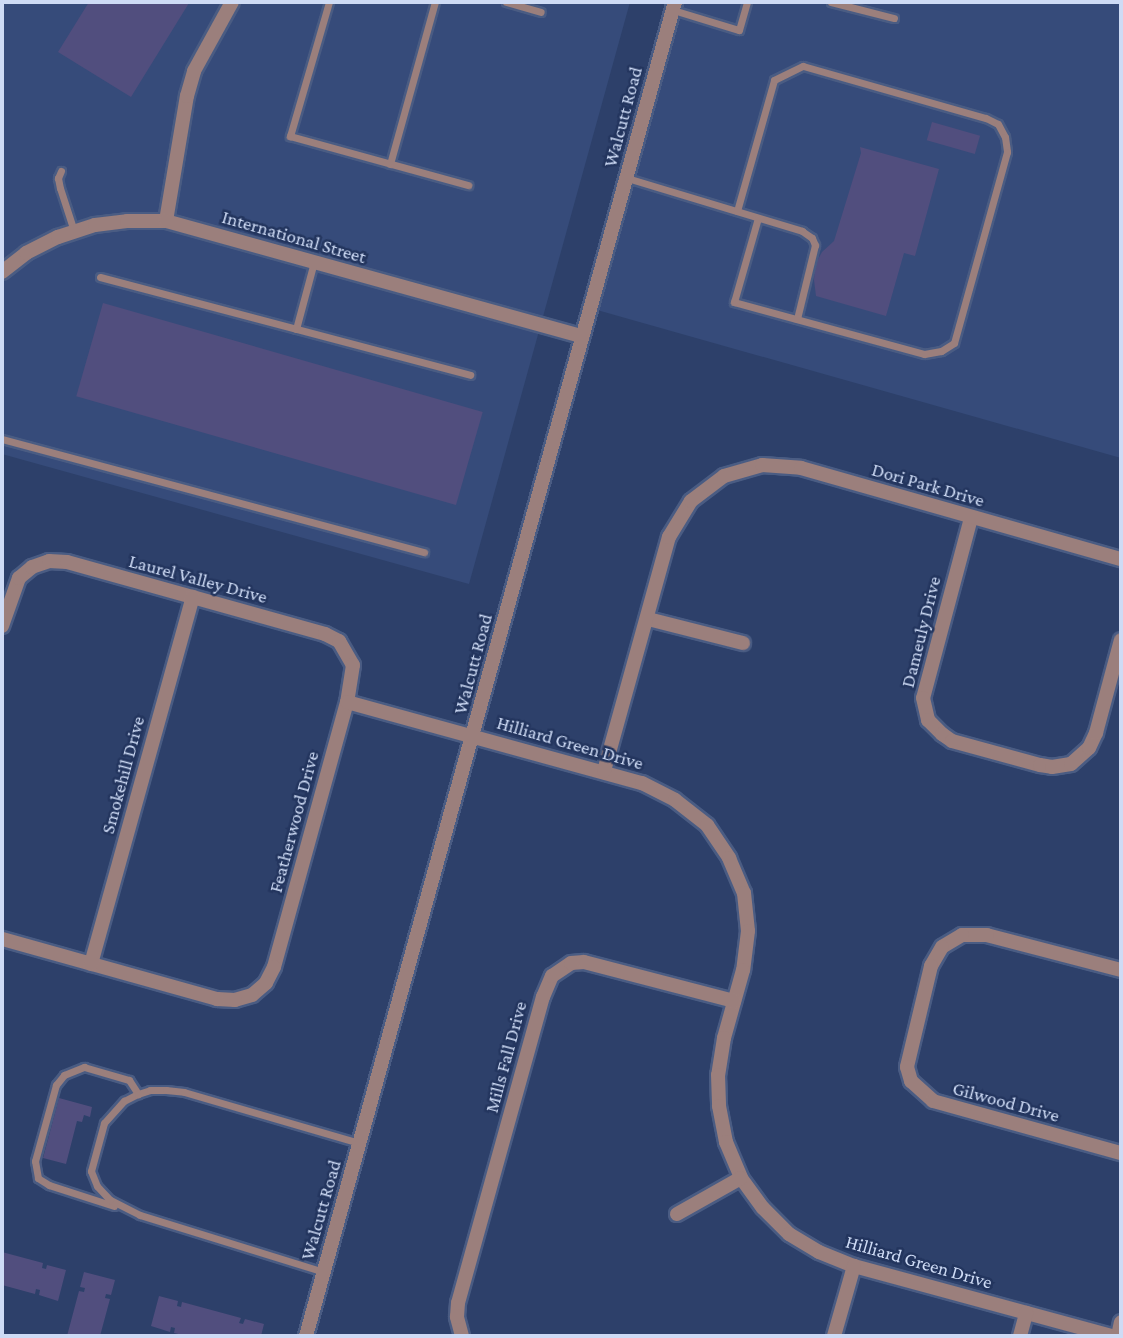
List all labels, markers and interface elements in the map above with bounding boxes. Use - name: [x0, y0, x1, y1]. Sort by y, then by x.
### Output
- street label: Walcutt Road: [599, 64, 647, 170]
- street label: International Street: [219, 206, 369, 268]
- street label: Dori Park Drive: [869, 458, 987, 512]
- street label: Laurel Valley Drive: [126, 550, 270, 608]
- street label: Dameuly Drive: [896, 574, 946, 690]
- street label: Walcutt Road: [449, 611, 497, 717]
- street label: Hilliard Green Drive: [494, 711, 646, 775]
- street label: Smokehill Drive: [96, 714, 150, 836]
- street label: Featherwood Drive: [264, 749, 324, 895]
- street label: Mills Fall Drive: [480, 999, 532, 1115]
- street label: Gilwood Drive: [950, 1077, 1062, 1127]
- street label: Walcutt Road: [296, 1157, 346, 1263]
- street label: Hilliard Green Drive: [843, 1230, 995, 1294]

